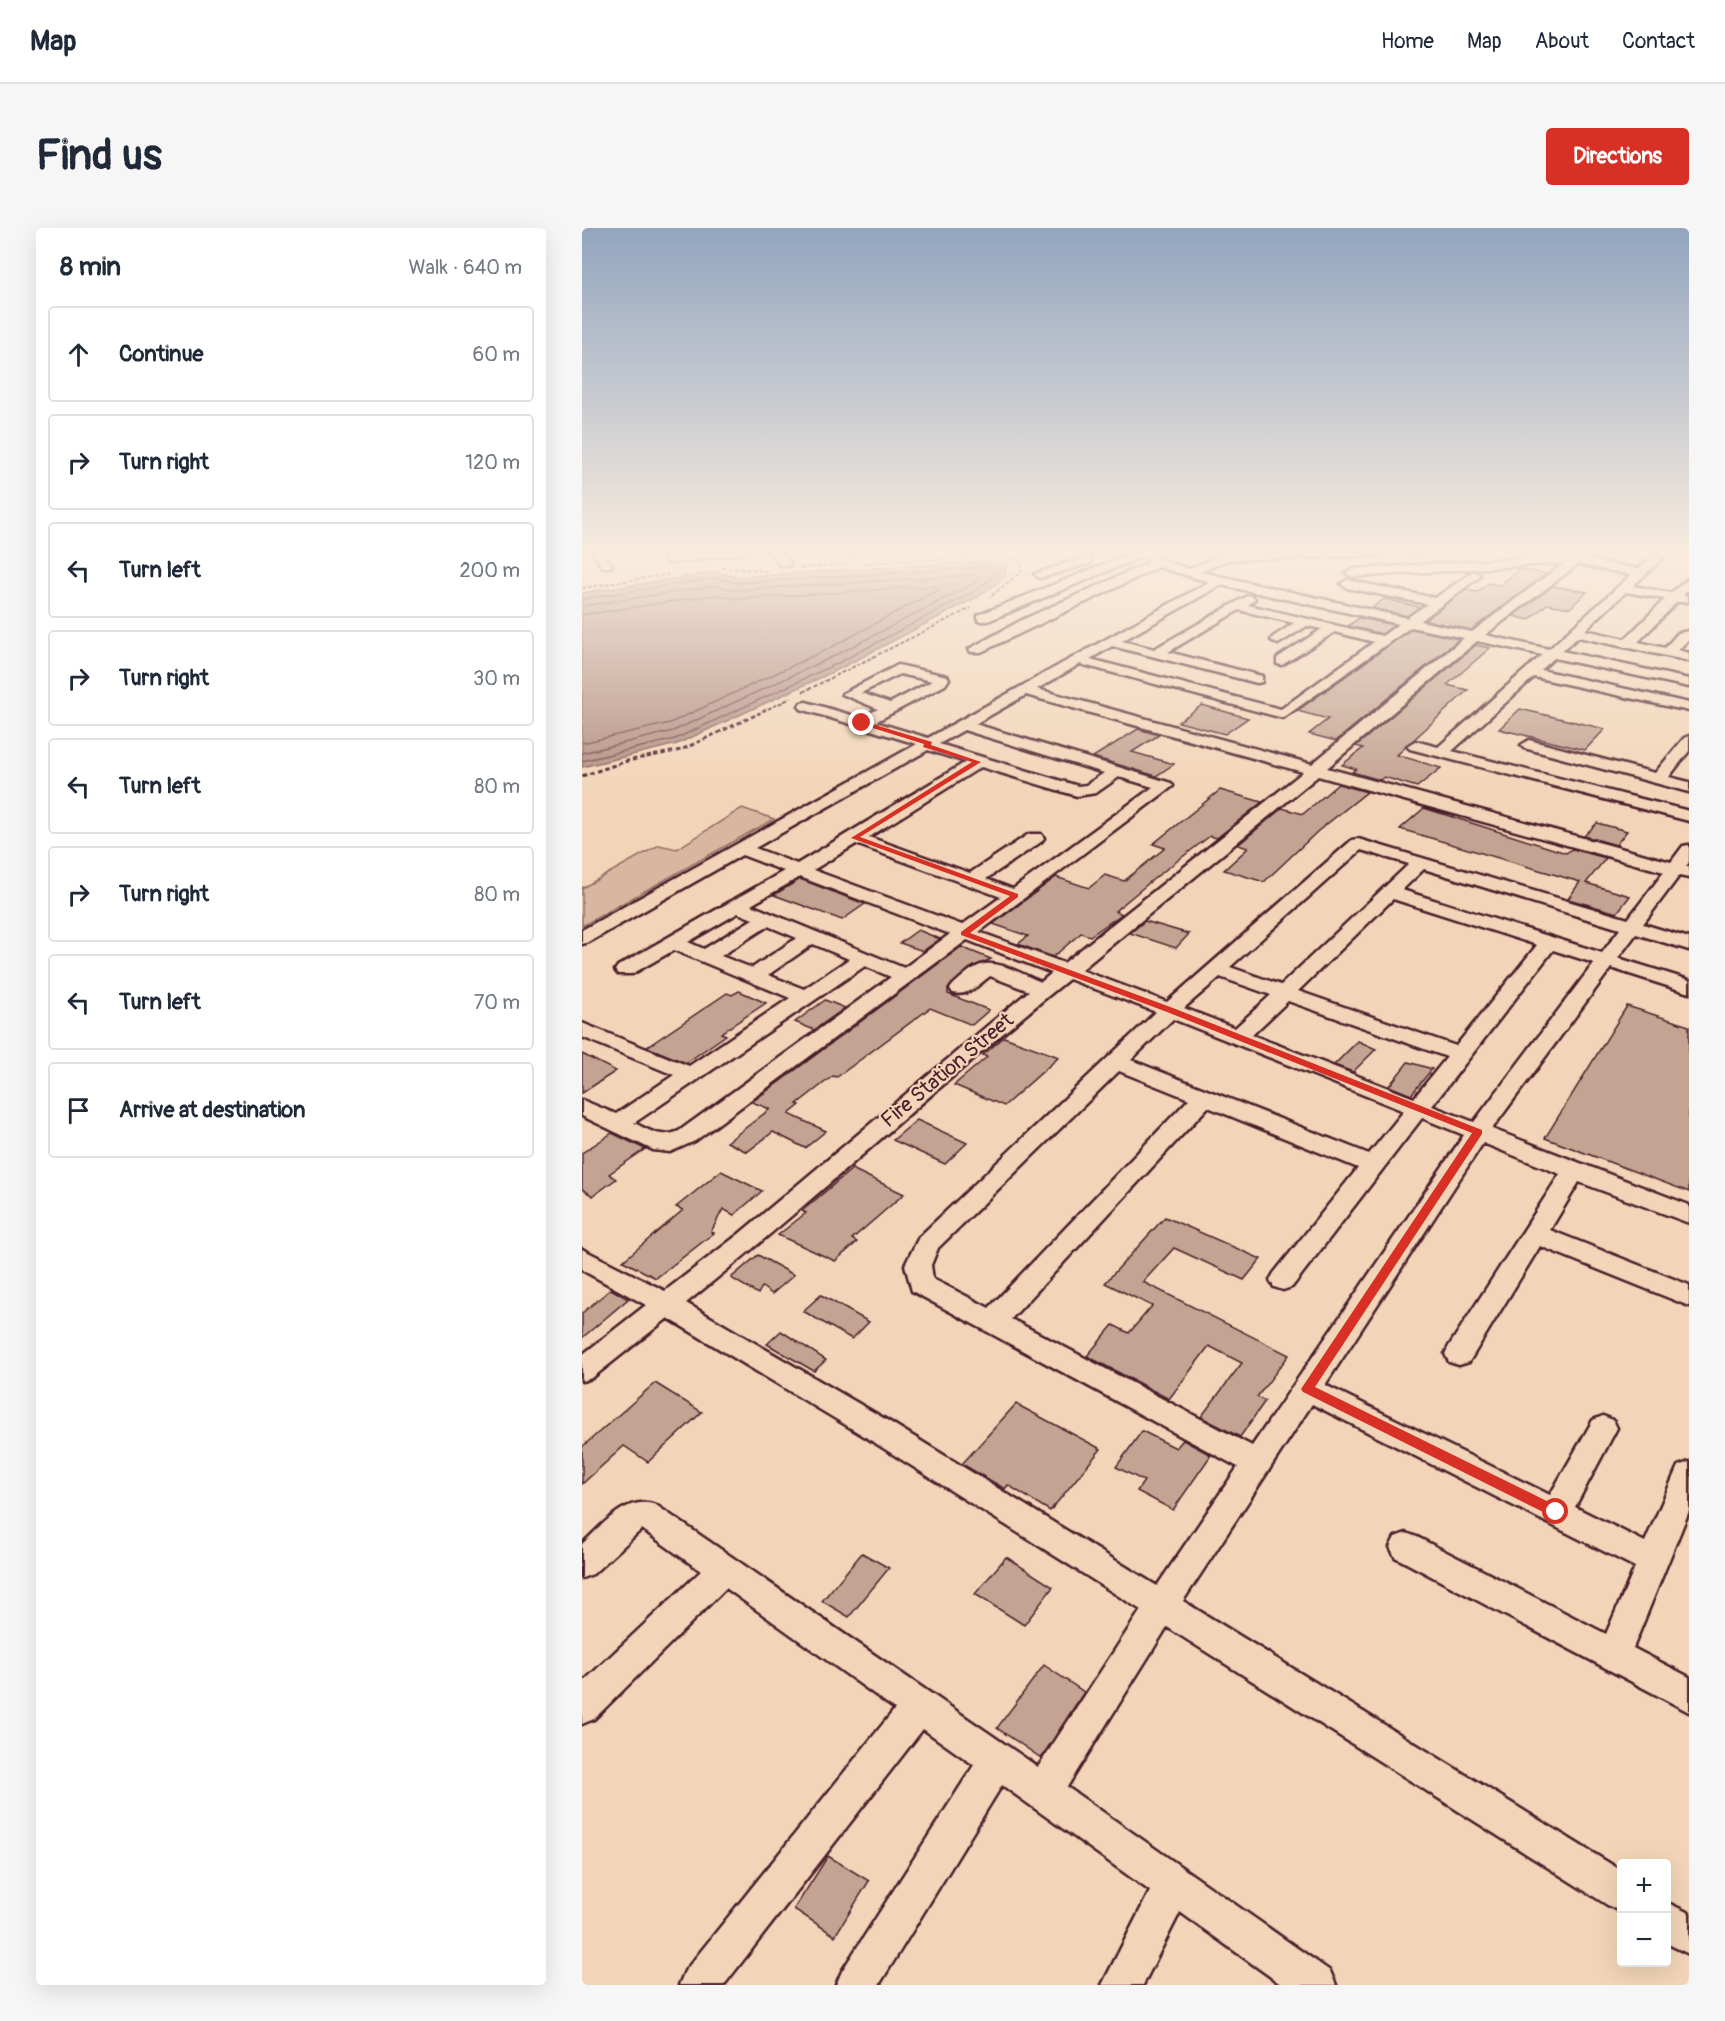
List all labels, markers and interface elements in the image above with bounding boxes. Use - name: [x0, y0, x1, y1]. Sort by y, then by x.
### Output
- text: Map: [30, 24, 76, 59]
- text: Home: [1381, 28, 1434, 55]
- text: Map: [1467, 28, 1502, 55]
- text: About: [1535, 28, 1589, 55]
- text: Contact: [1622, 28, 1695, 55]
- button: Directions: [1546, 128, 1689, 185]
- text: Find us: [36, 130, 162, 182]
- text: 8 min: [60, 251, 121, 283]
- text: Walk · 640 m: [408, 255, 522, 280]
- icon: ahead: [62, 338, 95, 371]
- text: Continue: [119, 340, 203, 368]
- text: 60 m: [473, 342, 520, 367]
- icon: right: [62, 446, 95, 479]
- text: Turn right: [119, 448, 209, 476]
- text: 120 m: [465, 450, 520, 475]
- icon: left: [62, 554, 95, 587]
- text: Turn left: [119, 556, 201, 584]
- text: 200 m: [459, 558, 520, 583]
- icon: right: [62, 662, 95, 695]
- text: Turn right: [119, 664, 209, 692]
- text: 30 m: [473, 666, 520, 691]
- route end: [848, 709, 874, 735]
- icon: left: [62, 770, 95, 803]
- text: Turn left: [119, 772, 201, 800]
- text: 80 m: [474, 774, 520, 799]
- icon: right: [62, 878, 95, 911]
- text: Turn right: [119, 880, 209, 908]
- text: 80 m: [474, 882, 520, 907]
- icon: left: [62, 986, 95, 1019]
- text: Turn left: [119, 988, 201, 1016]
- text: 70 m: [474, 990, 520, 1015]
- street label: Fire Station Street: [875, 1007, 1020, 1134]
- icon: arrive: [62, 1094, 95, 1127]
- text: Arrive at destination: [119, 1096, 305, 1124]
- route start: [1542, 1498, 1568, 1524]
- map controls: [1617, 1859, 1671, 1967]
- button: +: [1617, 1859, 1671, 1913]
- button: −: [1617, 1913, 1671, 1967]

